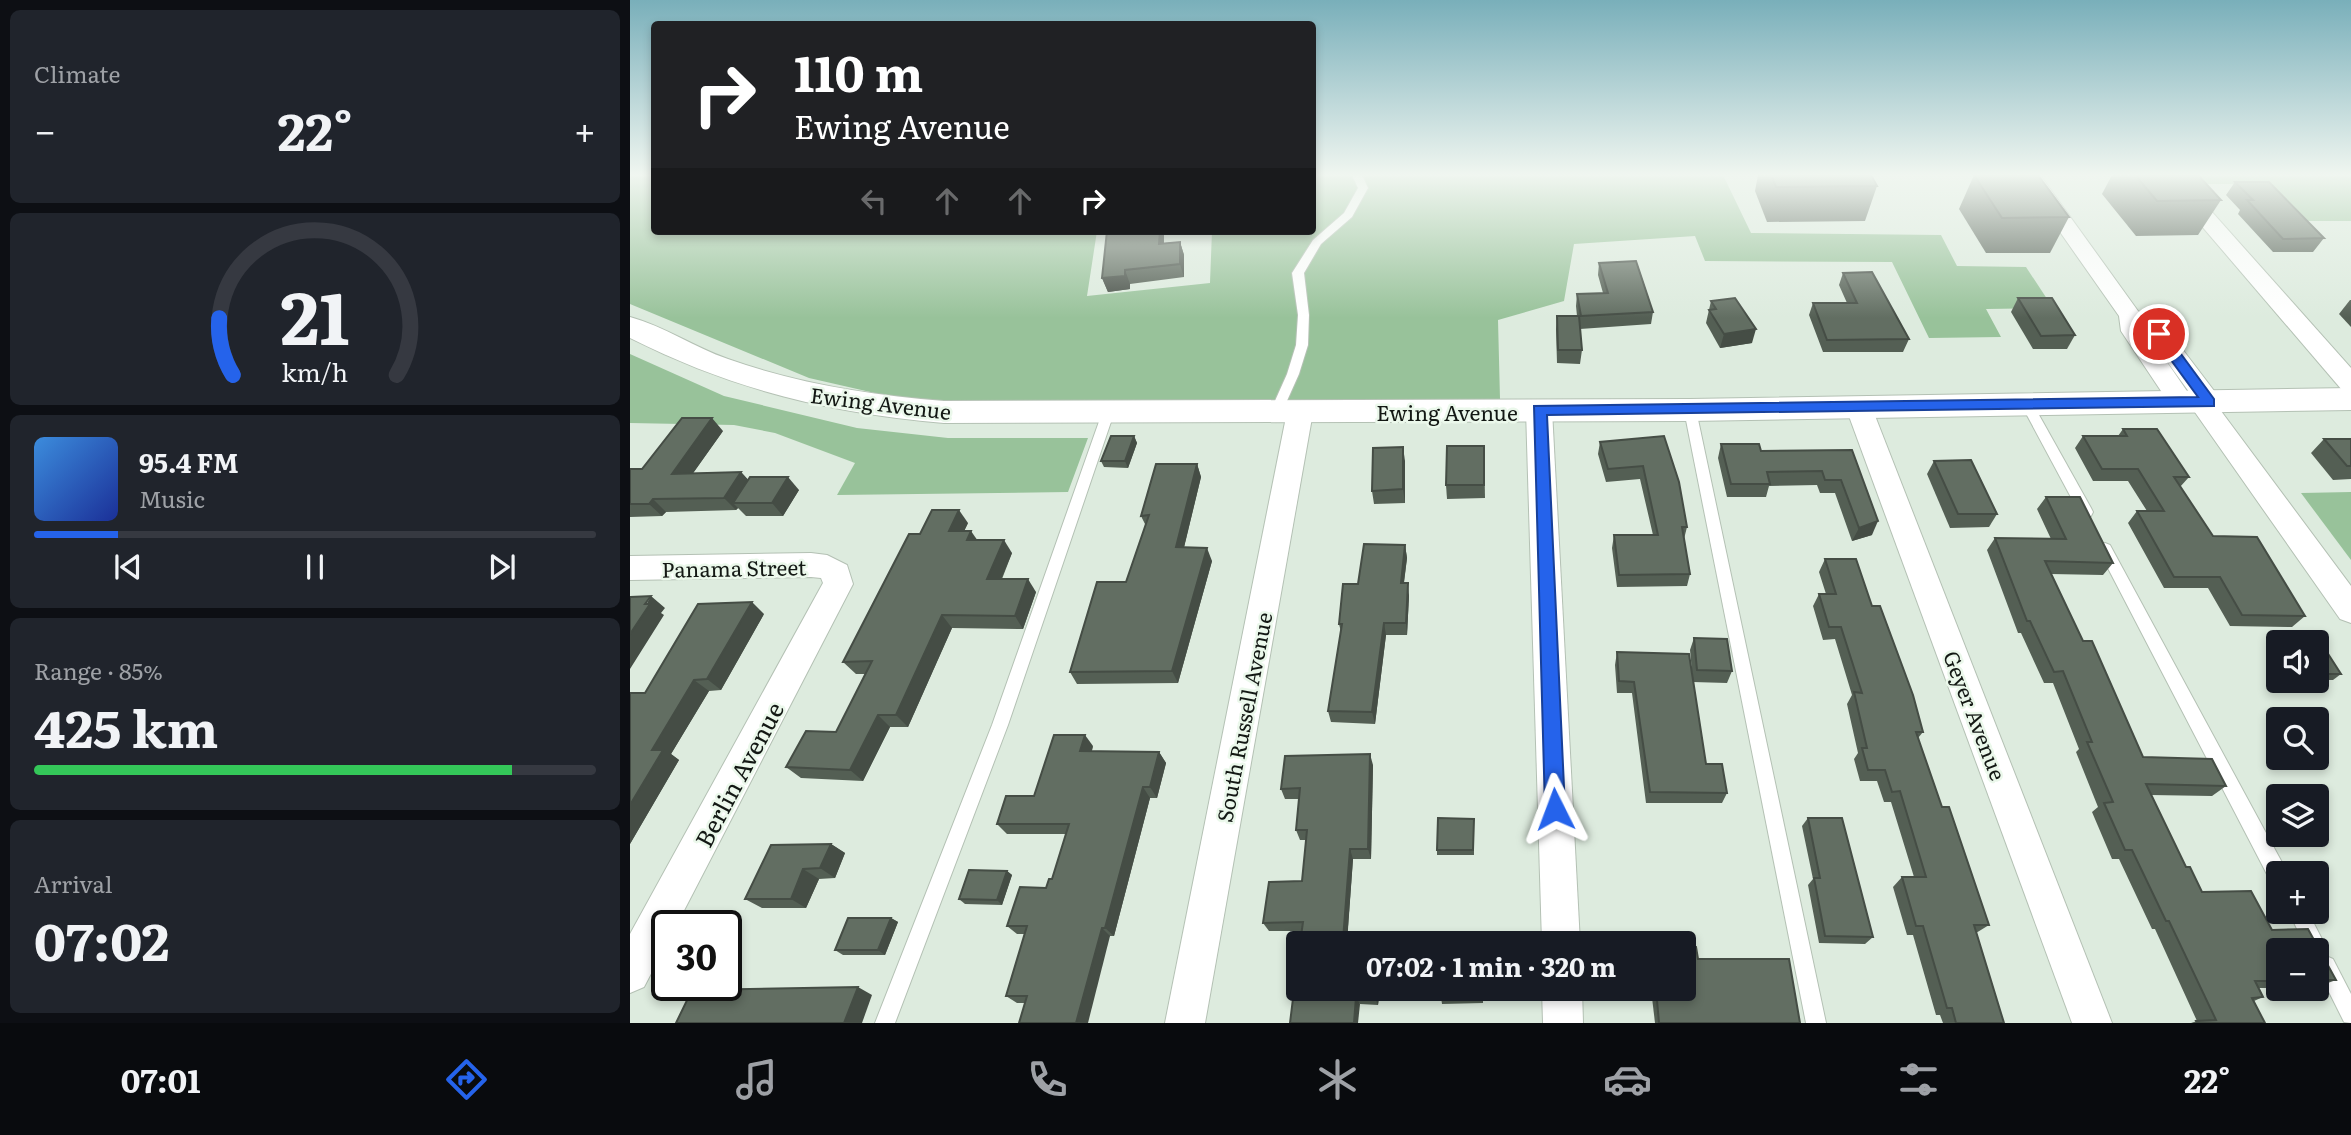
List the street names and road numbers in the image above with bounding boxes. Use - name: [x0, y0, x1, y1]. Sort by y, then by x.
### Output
- street label: Ewing Avenue: [809, 378, 953, 426]
- street label: Ewing Avenue: [1376, 396, 1518, 427]
- street label: Panama Street: [661, 550, 807, 584]
- street label: South Russell Avenue: [1207, 609, 1279, 825]
- street label: Geyer Avenue: [1937, 646, 2015, 784]
- street label: Berlin Avenue: [685, 695, 791, 853]

